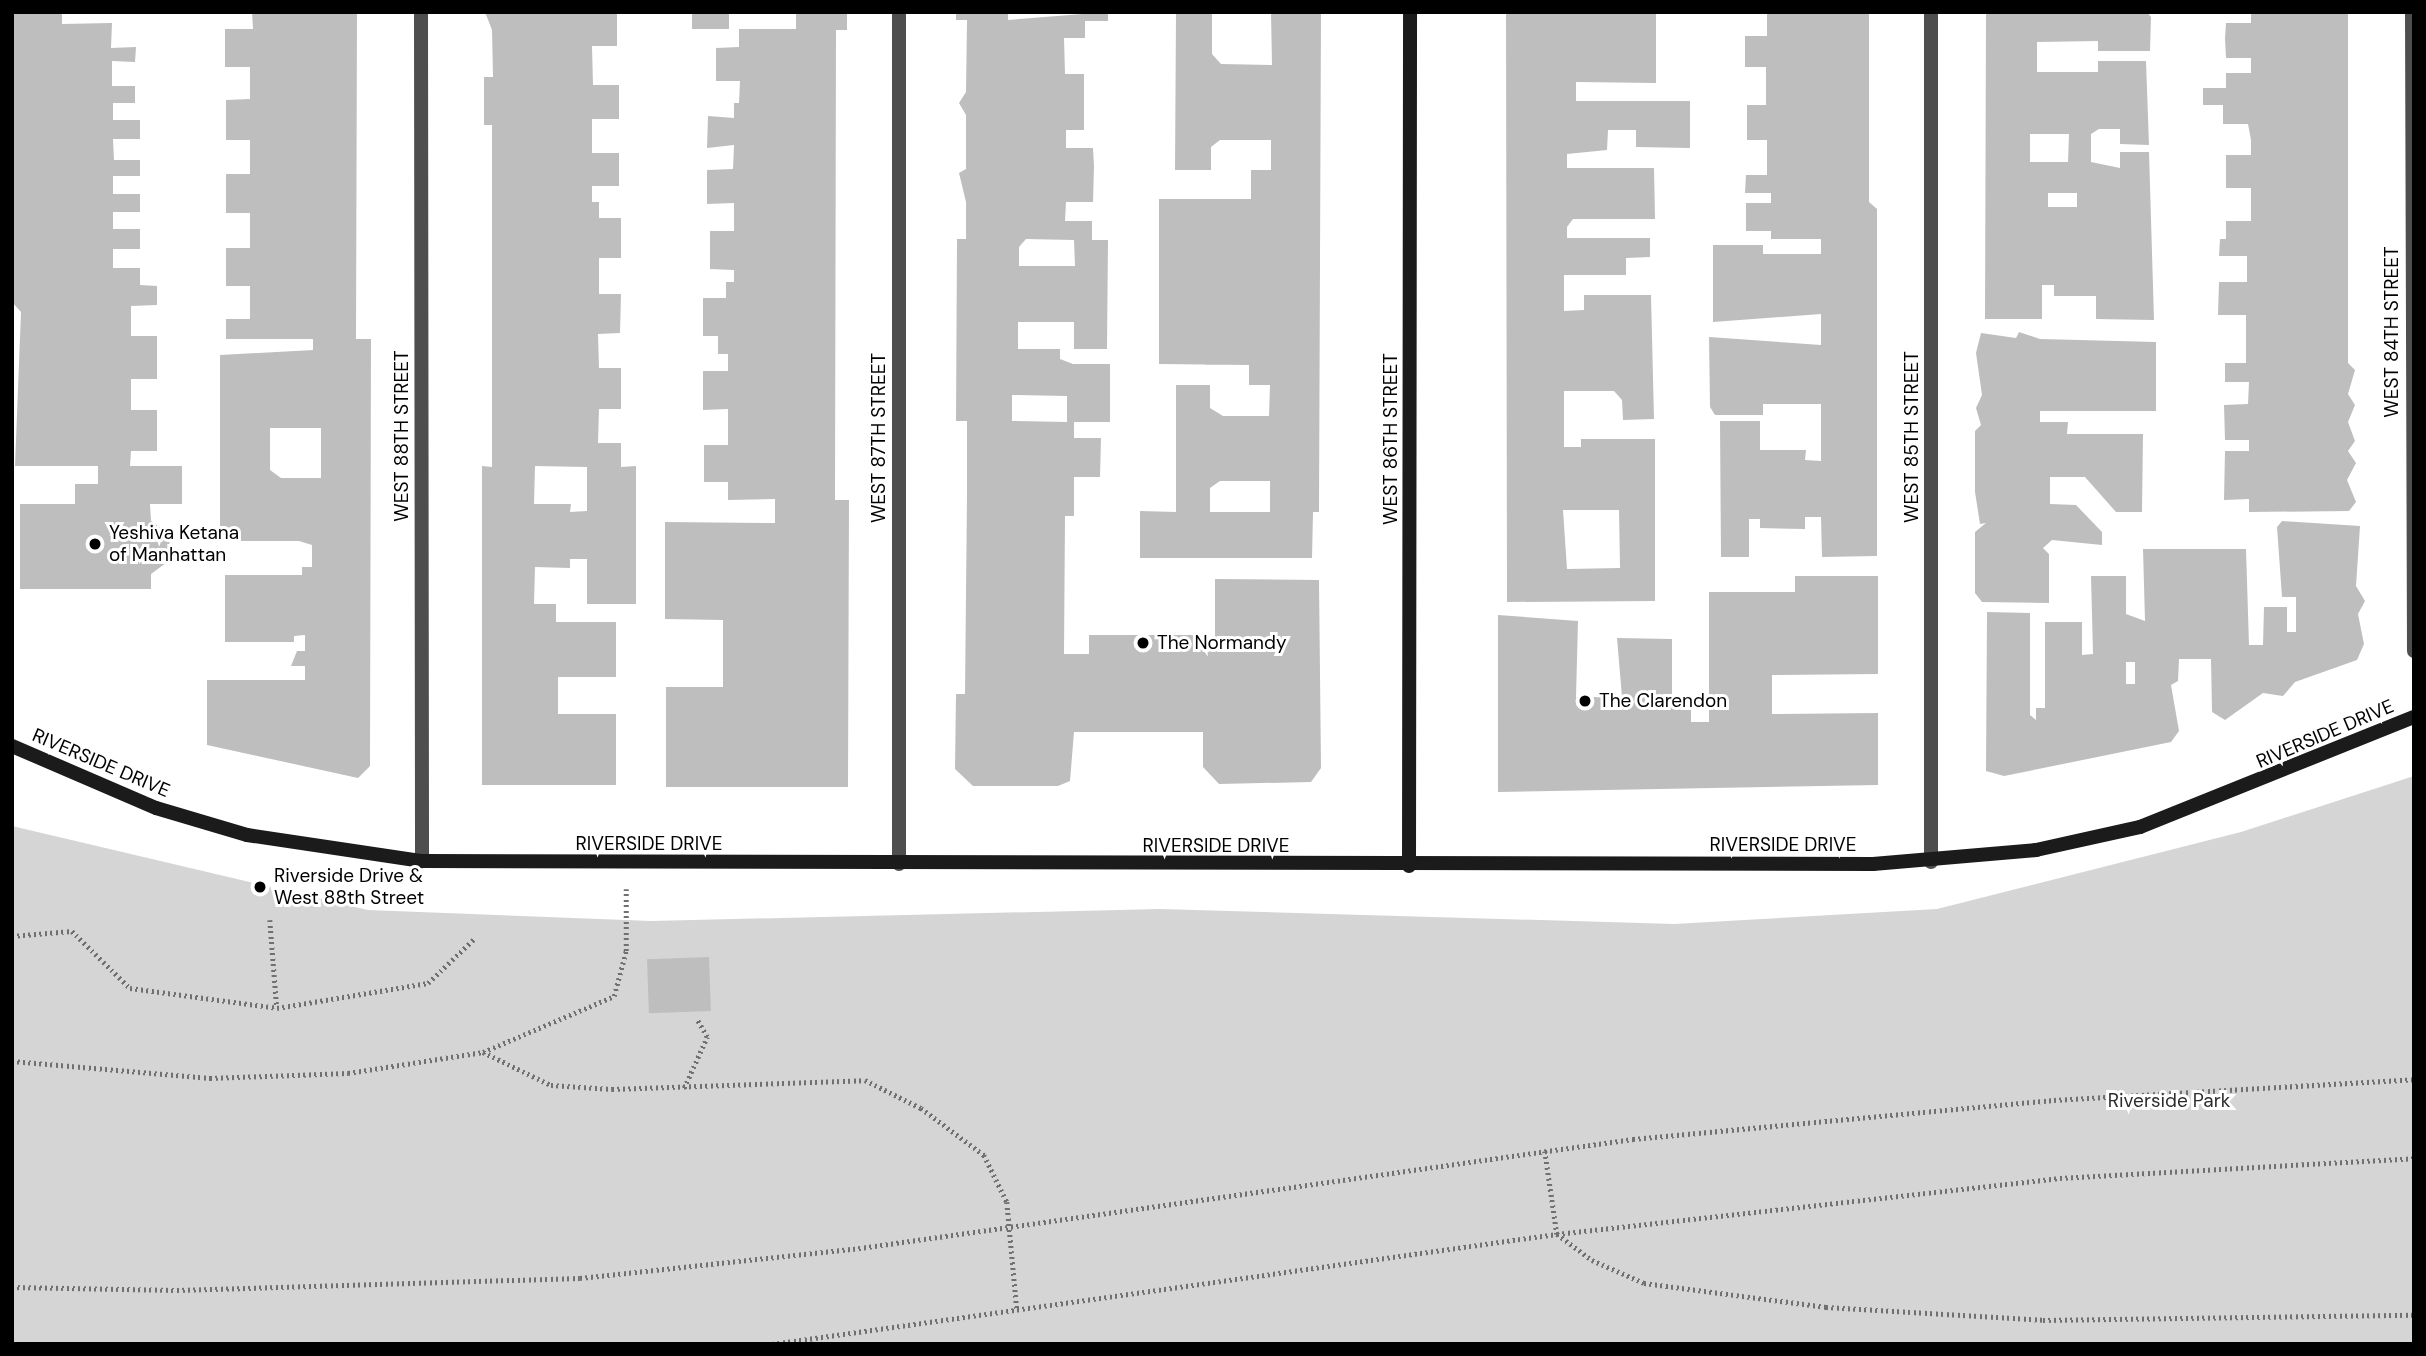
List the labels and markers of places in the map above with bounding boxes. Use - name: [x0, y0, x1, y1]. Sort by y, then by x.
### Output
- place label: Yeshiva Ketana of Manhattan: [109, 522, 239, 566]
- marker: Yeshiva Ketana of Manhattan: [87, 536, 103, 552]
- place label: The Normandy: [1157, 632, 1287, 654]
- marker: The Normandy: [1135, 635, 1151, 651]
- place label: The Clarendon: [1599, 690, 1727, 712]
- marker: The Clarendon: [1577, 693, 1593, 709]
- place label: Riverside Drive & West 88th Street: [274, 865, 424, 909]
- marker: Riverside Drive & West 88th Street: [252, 879, 268, 895]

